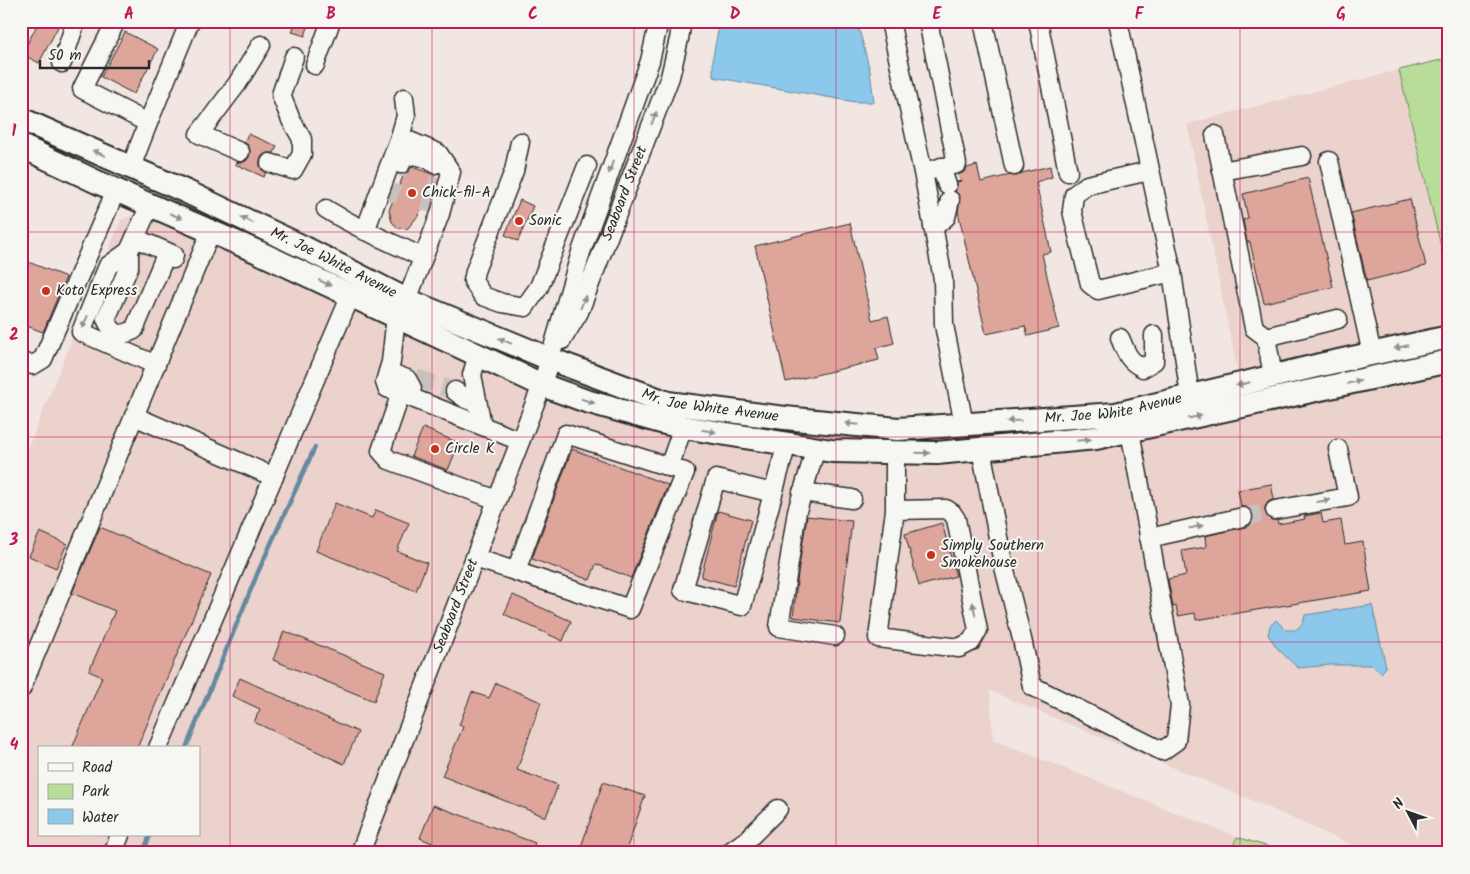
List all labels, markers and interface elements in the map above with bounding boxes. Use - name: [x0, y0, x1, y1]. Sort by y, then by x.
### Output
- text: A: [124, 2, 134, 27]
- text: B: [326, 2, 336, 27]
- text: C: [528, 2, 538, 27]
- text: D: [730, 2, 741, 27]
- text: E: [933, 2, 943, 27]
- text: F: [1135, 2, 1145, 27]
- text: G: [1336, 2, 1346, 27]
- scale bar: [40, 38, 149, 70]
- text: 50 m: [48, 44, 82, 68]
- one-way arrow: [650, 110, 658, 125]
- text: 1: [12, 119, 17, 144]
- street label: Seaboard Street: [596, 142, 654, 244]
- one-way arrow: [92, 148, 106, 156]
- one-way arrow: [607, 160, 615, 175]
- place label: Chick-fil-A: [422, 181, 491, 205]
- marker: Chick-fil-A: [406, 187, 418, 199]
- place label: Sonic: [529, 209, 562, 233]
- one-way arrow: [169, 213, 184, 221]
- marker: Sonic: [513, 215, 525, 227]
- one-way arrow: [240, 216, 254, 224]
- street label: Mr. Joe White Avenue: [266, 221, 401, 305]
- place label: Koto Express: [56, 279, 138, 303]
- one-way arrow: [318, 279, 332, 287]
- marker: Koto Express: [40, 285, 52, 297]
- one-way arrow: [579, 294, 587, 309]
- one-way arrow: [81, 315, 89, 330]
- text: 2: [9, 323, 19, 348]
- one-way arrow: [498, 336, 512, 344]
- one-way arrow: [1394, 343, 1409, 351]
- one-way arrow: [1346, 378, 1361, 386]
- one-way arrow: [1235, 380, 1250, 388]
- street label: Mr. Joe White Avenue: [638, 382, 780, 429]
- street label: Mr. Joe White Avenue: [1044, 387, 1185, 431]
- one-way arrow: [580, 398, 595, 406]
- one-way arrow: [1188, 412, 1204, 420]
- one-way arrow: [1006, 417, 1022, 425]
- one-way arrow: [844, 420, 860, 428]
- one-way arrow: [702, 427, 718, 435]
- one-way arrow: [1077, 435, 1093, 443]
- place label: Circle K: [445, 437, 495, 461]
- marker: Circle K: [429, 443, 441, 455]
- one-way arrow: [915, 449, 931, 457]
- one-way arrow: [1316, 497, 1332, 505]
- one-way arrow: [1188, 523, 1204, 531]
- text: 3: [9, 528, 19, 553]
- place label: Simply Southern Smokehouse: [941, 534, 1044, 575]
- marker: Simply Southern Smokehouse: [925, 549, 937, 561]
- street label: Seaboard Street: [427, 555, 485, 657]
- one-way arrow: [969, 600, 977, 616]
- text: 4: [10, 733, 19, 758]
- legend: [38, 746, 200, 836]
- text: Road: [82, 756, 113, 780]
- text: Park: [82, 780, 110, 804]
- north arrow: [1382, 786, 1432, 836]
- text: N: [1388, 793, 1410, 815]
- text: Water: [82, 806, 119, 830]

